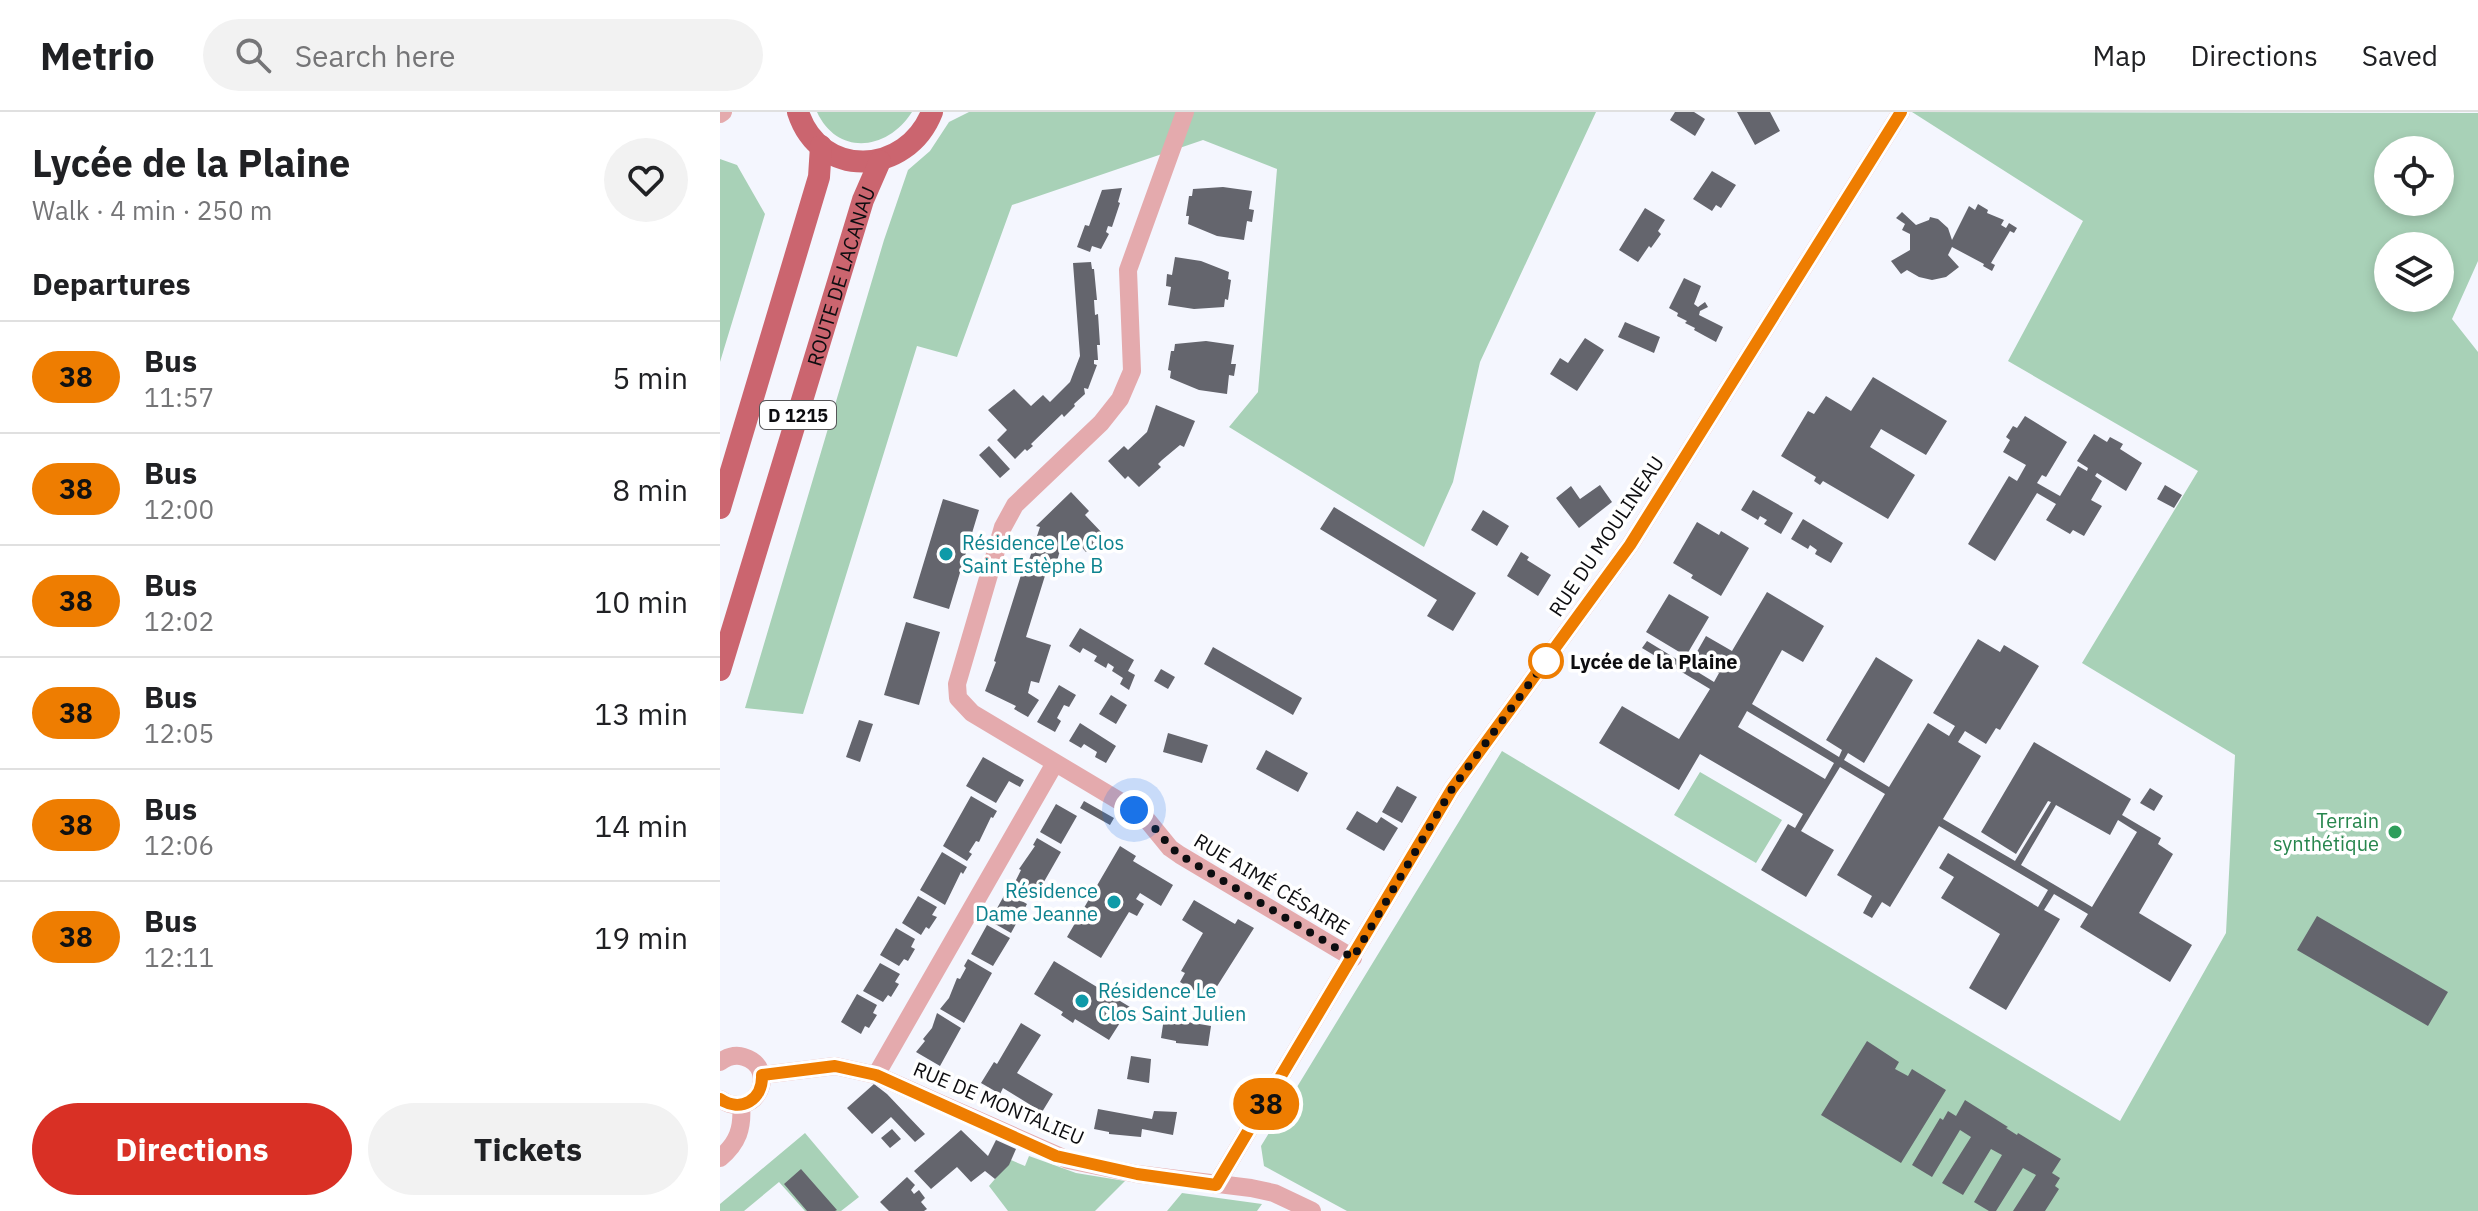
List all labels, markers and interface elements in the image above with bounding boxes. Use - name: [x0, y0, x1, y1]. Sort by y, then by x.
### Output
- search box: [203, 19, 763, 91]
- text: Metrio: [40, 31, 155, 80]
- icon: search: [231, 33, 275, 77]
- text: Search here: [295, 36, 456, 75]
- text: Map: [2092, 37, 2146, 74]
- text: Directions: [2190, 37, 2318, 74]
- text: Saved: [2362, 37, 2438, 74]
- map controls: [2374, 136, 2454, 312]
- button: locate: [2374, 136, 2454, 216]
- text: Lycée de la Plaine: [32, 138, 350, 187]
- button: heart: [604, 138, 688, 222]
- street label: ROUTE DE LACANAU: [800, 182, 881, 369]
- text: Walk · 4 min · 250 m: [32, 193, 272, 227]
- button: layers: [2374, 232, 2454, 312]
- text: Departures: [32, 264, 191, 303]
- text: Bus: [144, 341, 197, 380]
- text: 38: [59, 358, 93, 395]
- text: 5 min: [612, 358, 688, 397]
- text: 11:57: [144, 380, 214, 414]
- road number: D 1215: [760, 401, 836, 429]
- street label: RUE DU MOULINEAU: [1542, 450, 1670, 622]
- text: Bus: [144, 453, 197, 492]
- text: 38: [59, 470, 93, 507]
- text: 8 min: [612, 470, 688, 509]
- text: 12:00: [144, 492, 214, 526]
- place label: Résidence Le Clos Saint Estèphe B: [962, 529, 1124, 579]
- marker: Résidence Le Clos Saint Estèphe B: [937, 545, 955, 563]
- text: Bus: [144, 565, 197, 604]
- text: 38: [59, 582, 93, 619]
- text: 10 min: [594, 582, 688, 621]
- text: 12:02: [144, 604, 214, 638]
- marker: Lycée de la Plaine: [1529, 644, 1563, 678]
- place label: Lycée de la Plaine: [1570, 648, 1738, 675]
- text: Bus: [144, 677, 197, 716]
- text: 38: [59, 694, 93, 731]
- text: 13 min: [594, 694, 688, 733]
- text: 12:05: [144, 716, 214, 750]
- text: Bus: [144, 789, 197, 828]
- your location: [1114, 790, 1154, 830]
- text: 38: [59, 806, 93, 843]
- text: 14 min: [594, 806, 688, 845]
- place label: Terrain synthétique: [2273, 807, 2379, 857]
- marker: Terrain synthétique: [2386, 823, 2404, 841]
- street label: RUE AIMÉ CÉSAIRE: [1189, 827, 1355, 941]
- text: 12:06: [144, 828, 214, 862]
- place label: Résidence Dame Jeanne: [975, 877, 1098, 927]
- marker: Résidence Dame Jeanne: [1105, 893, 1123, 911]
- text: Bus: [144, 901, 197, 940]
- text: 38: [59, 918, 93, 955]
- text: 19 min: [594, 918, 688, 957]
- text: 12:11: [144, 940, 214, 974]
- place label: Résidence Le Clos Saint Julien: [1098, 977, 1246, 1027]
- marker: Résidence Le Clos Saint Julien: [1073, 992, 1091, 1010]
- street label: RUE DE MONTALIEU: [909, 1055, 1089, 1151]
- line badge: 38: [1230, 1078, 1302, 1130]
- text: 38: [1249, 1085, 1283, 1122]
- button: Directions: [32, 1103, 352, 1195]
- button: Tickets: [368, 1103, 688, 1195]

